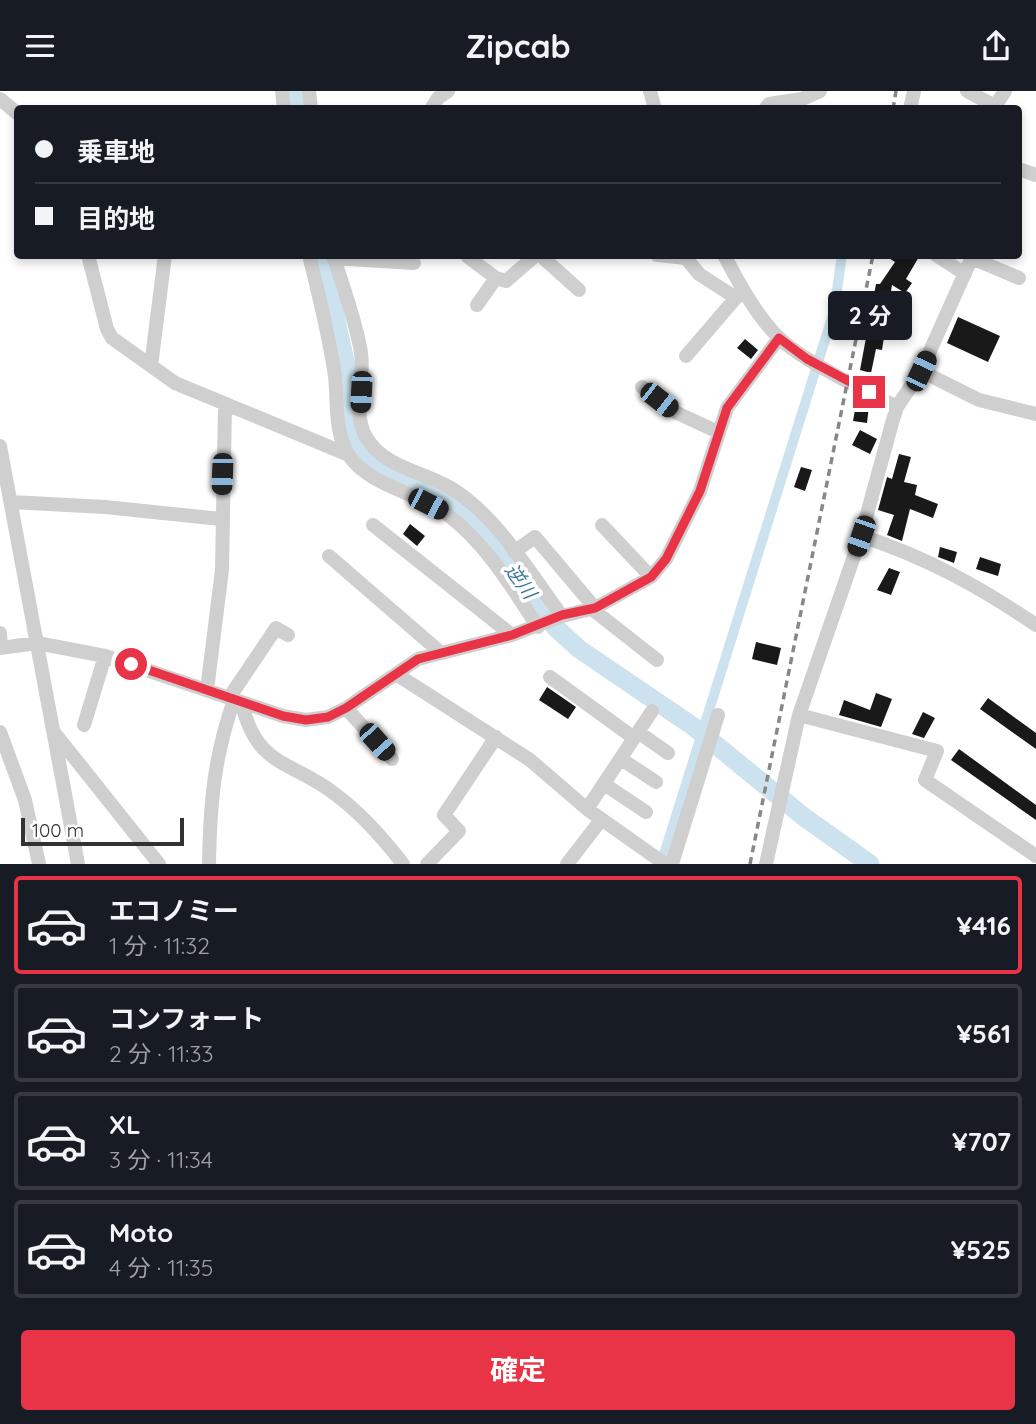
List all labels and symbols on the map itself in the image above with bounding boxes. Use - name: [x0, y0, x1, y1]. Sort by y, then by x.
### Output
- callout: 2 分: [827, 291, 911, 339]
- car: [903, 348, 940, 394]
- car: [350, 370, 373, 414]
- route end: [853, 376, 885, 408]
- car: [636, 379, 683, 421]
- car: [211, 453, 234, 495]
- car: [405, 485, 452, 523]
- car: [845, 513, 878, 559]
- water label: 逆川: [500, 559, 543, 605]
- route start: [115, 648, 147, 680]
- car: [356, 719, 399, 765]
- scale bar: [21, 815, 184, 847]

